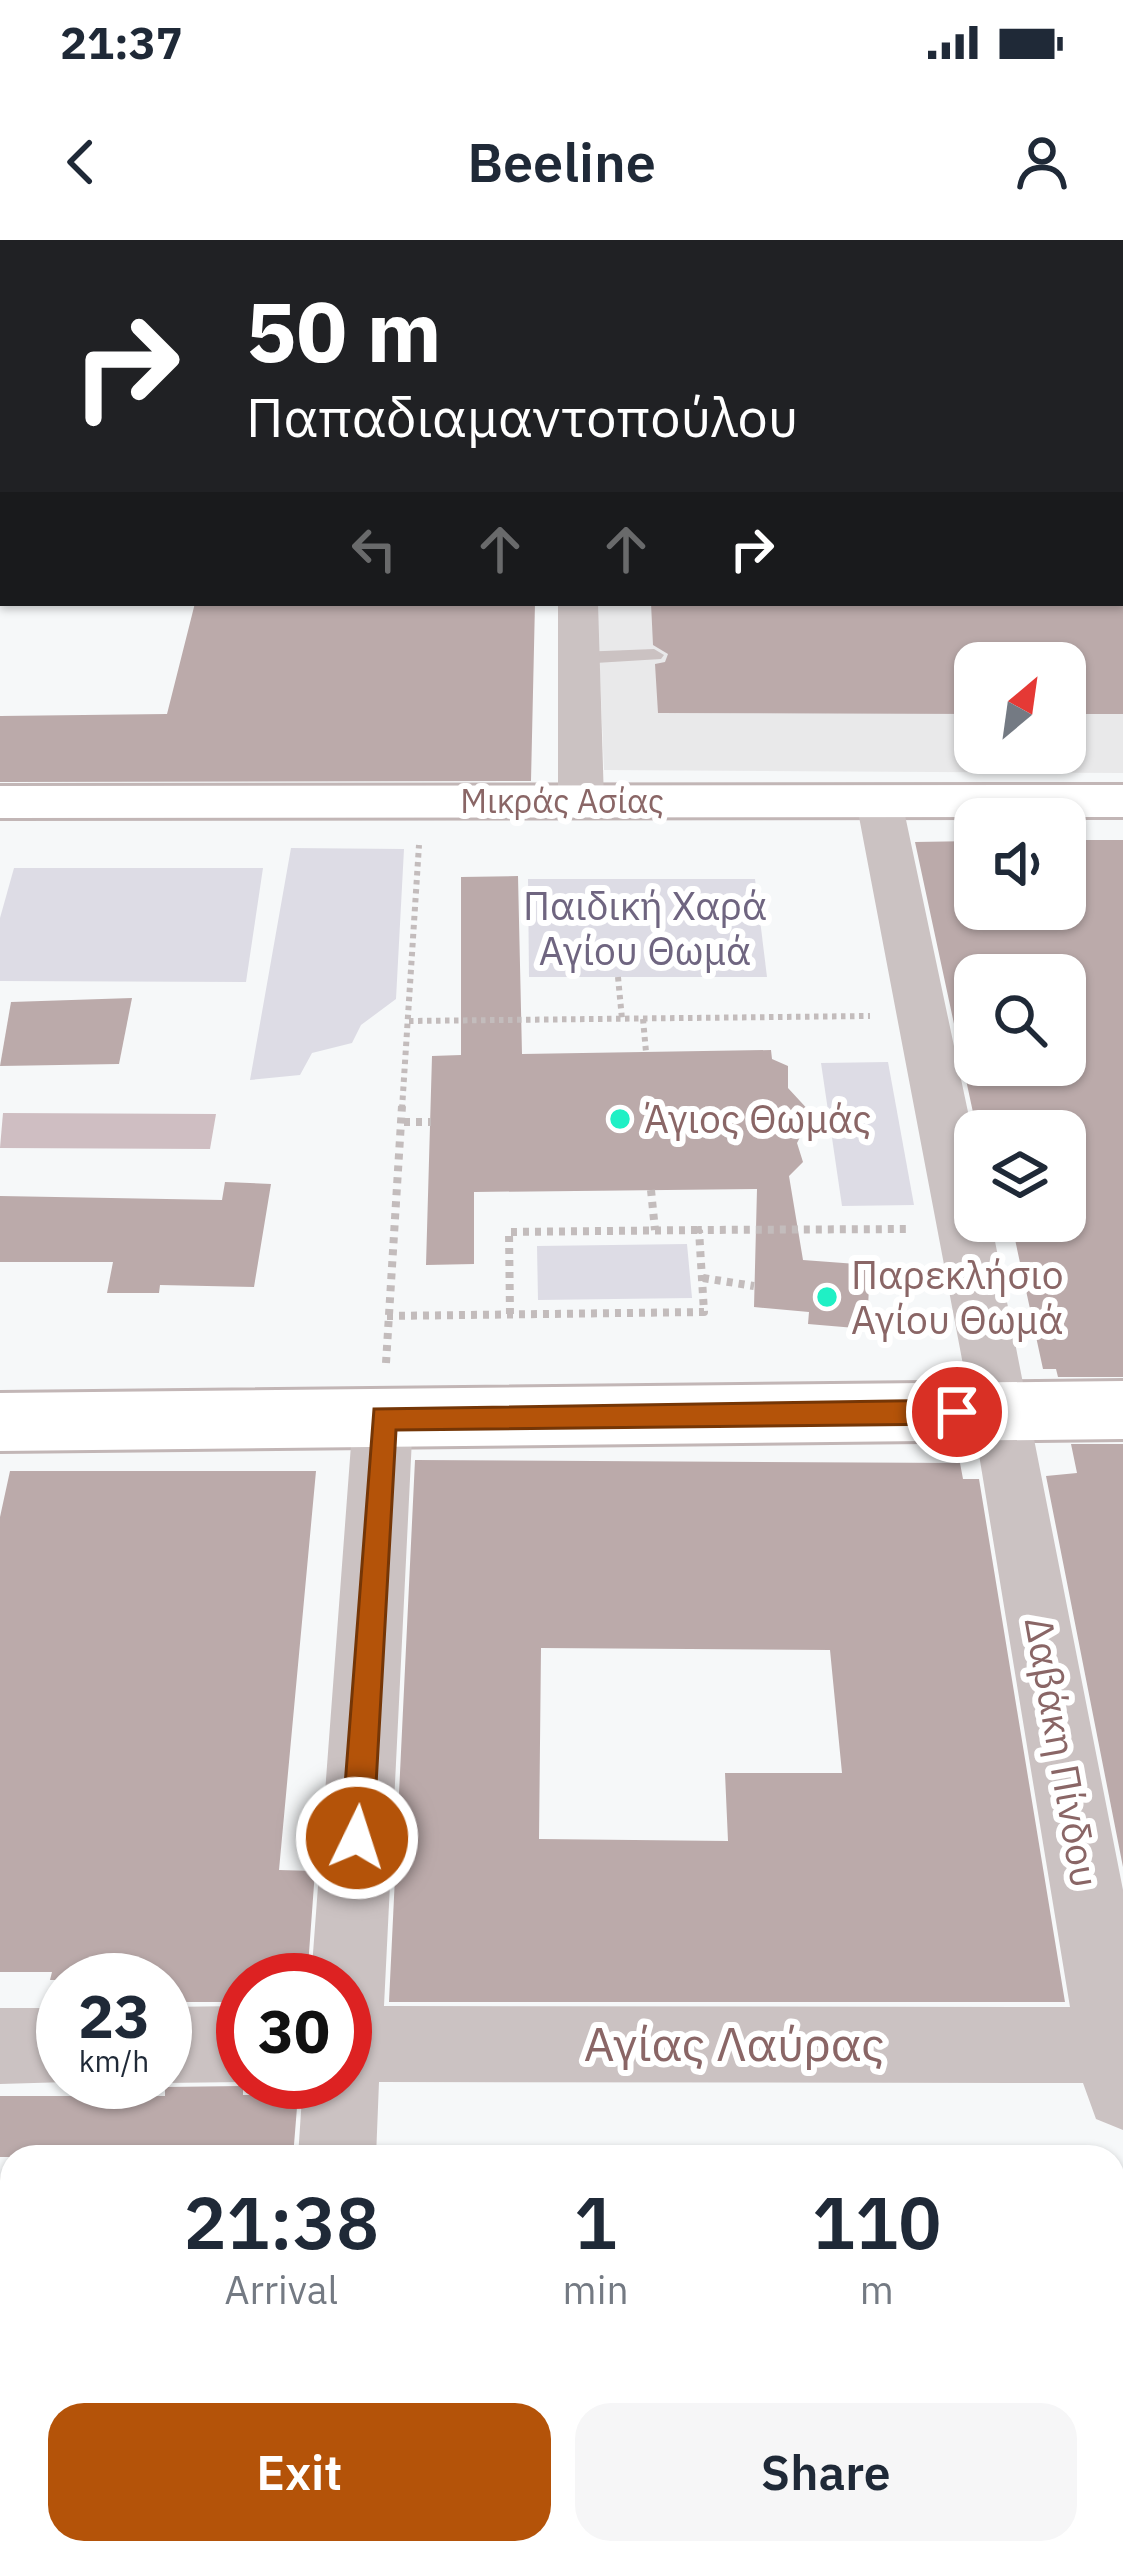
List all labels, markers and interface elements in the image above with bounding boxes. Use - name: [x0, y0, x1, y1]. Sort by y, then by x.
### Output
- text: 21:37: [60, 13, 183, 71]
- text: Beeline: [467, 127, 656, 197]
- icon: back: [48, 129, 114, 195]
- icon: person: [1009, 129, 1075, 195]
- text: 50 m: [246, 276, 442, 385]
- icon: right: [48, 288, 204, 444]
- text: Παπαδιαμαντοπούλου: [246, 382, 798, 452]
- icon: left: [341, 516, 407, 582]
- icon: ahead: [467, 516, 533, 582]
- icon: ahead: [593, 516, 659, 582]
- icon: right: [719, 516, 785, 582]
- north arrow: [954, 642, 1086, 774]
- map controls: [954, 642, 1086, 1242]
- street label: Μικράς Ασίας: [460, 779, 664, 822]
- button: sound: [954, 798, 1086, 930]
- park label: Παιδική Χαρά Αγίου Θωμά: [523, 880, 767, 976]
- button: search: [954, 954, 1086, 1086]
- place label: Άγιος Θωμάς: [644, 1093, 871, 1144]
- marker: Άγιος Θωμάς: [607, 1106, 633, 1132]
- button: layers: [954, 1110, 1086, 1242]
- place label: Παρεκλήσιο Αγίου Θωμά: [851, 1249, 1064, 1345]
- marker: Παρεκλήσιο Αγίου Θωμά: [814, 1284, 840, 1310]
- pin: [906, 1361, 1008, 1463]
- icon: arrive: [924, 1379, 990, 1445]
- street label: Δαβάκη Πίνδου: [1014, 1613, 1111, 1891]
- position arrow: [294, 1775, 420, 1901]
- speed limit sign: 30: [216, 1953, 372, 2109]
- text: 23: [78, 1976, 150, 2055]
- street label: Αγίας Λαύρας: [584, 2012, 884, 2074]
- text: km/h: [79, 2041, 149, 2080]
- text: 21:38: [183, 2175, 379, 2269]
- text: 1: [574, 2175, 617, 2269]
- text: 110: [812, 2175, 942, 2269]
- text: Arrival: [224, 2264, 338, 2315]
- text: min: [563, 2264, 629, 2315]
- text: m: [860, 2264, 894, 2315]
- button: Exit: [48, 2403, 551, 2541]
- button: Share: [575, 2403, 1077, 2541]

